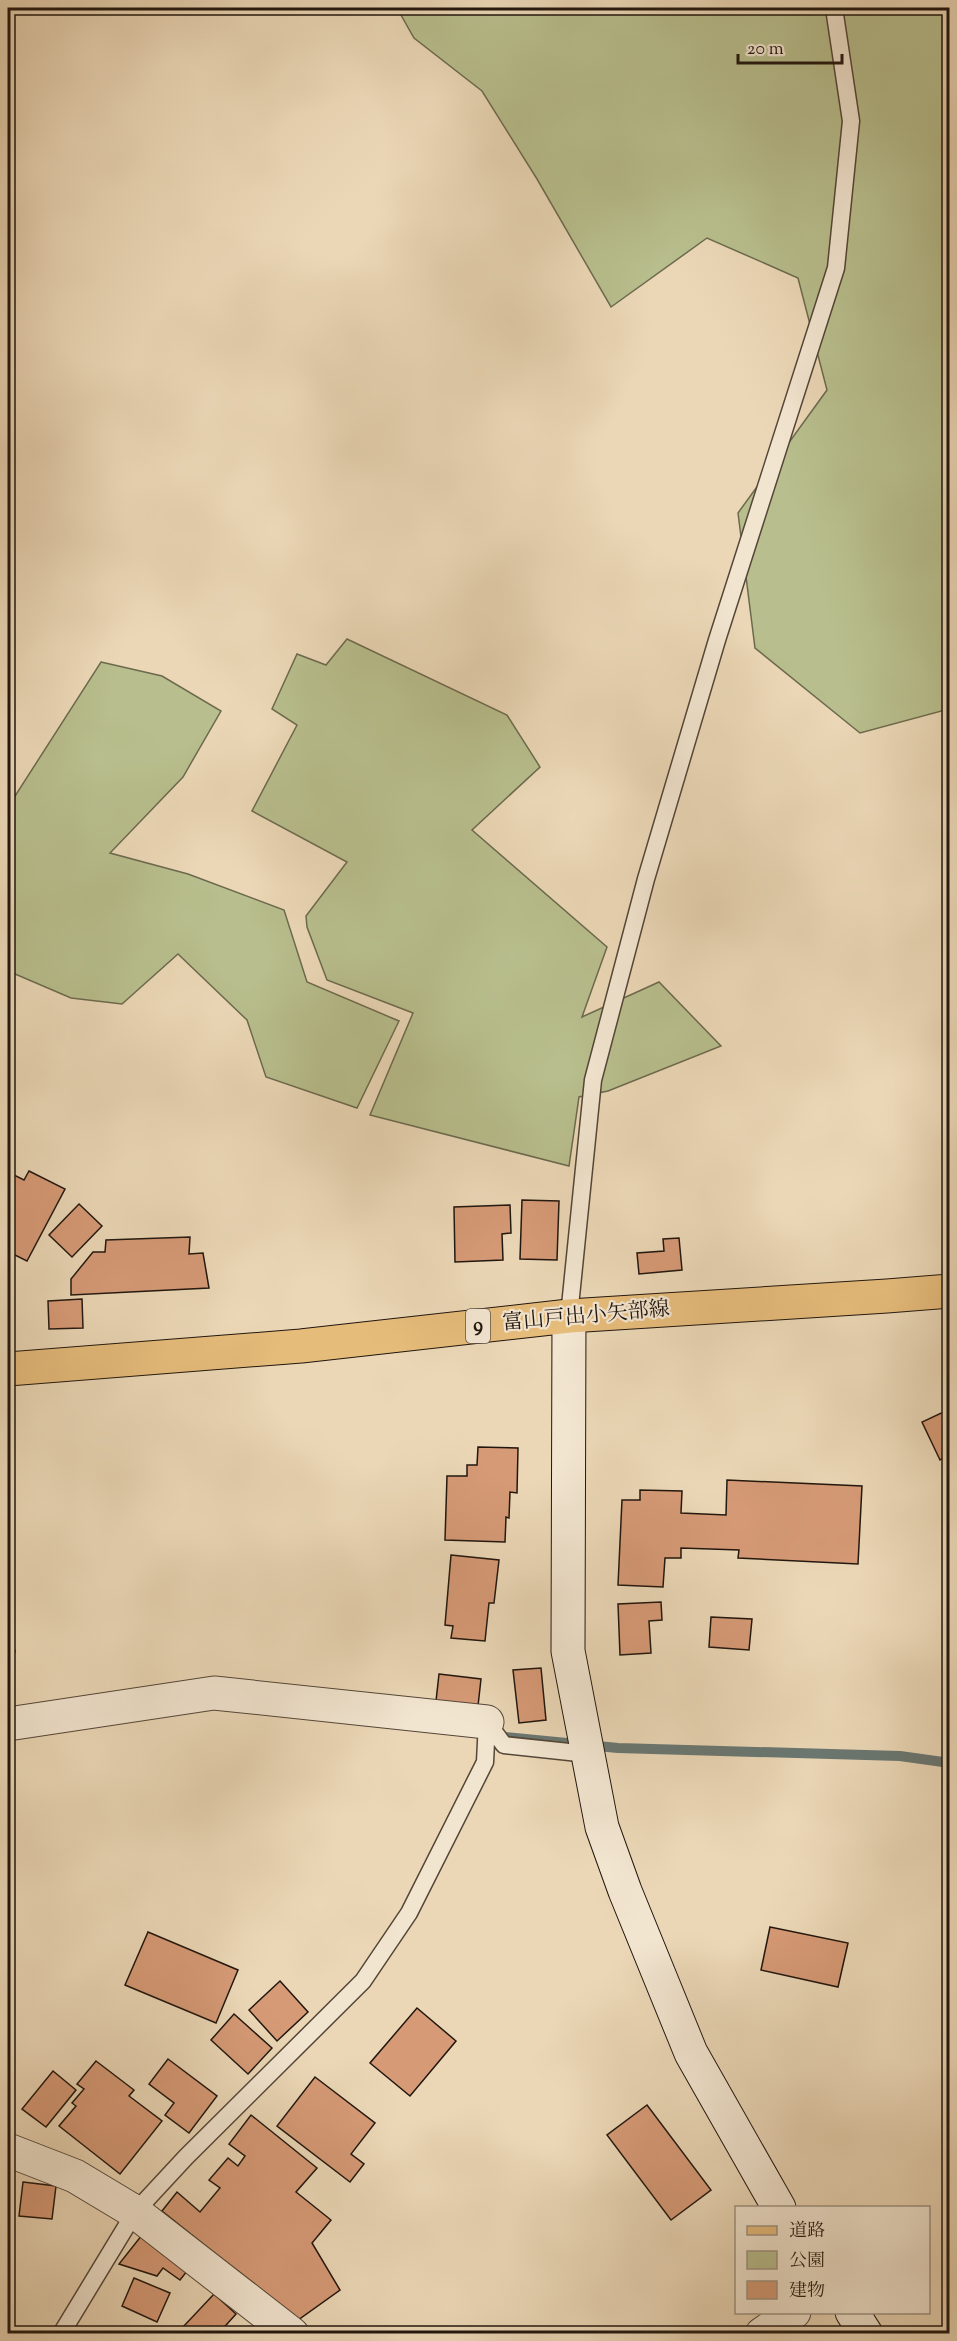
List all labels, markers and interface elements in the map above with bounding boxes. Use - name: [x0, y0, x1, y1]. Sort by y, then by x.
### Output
- scale bar: [738, 27, 842, 65]
- text: 20 m: [747, 37, 784, 63]
- street label: 富山戸出小矢部線: [501, 1295, 671, 1339]
- road number: 9: [466, 1309, 490, 1343]
- legend: [735, 2206, 930, 2314]
- text: 道路: [789, 2219, 825, 2245]
- text: 公園: [789, 2249, 825, 2275]
- text: 建物: [789, 2279, 825, 2305]

